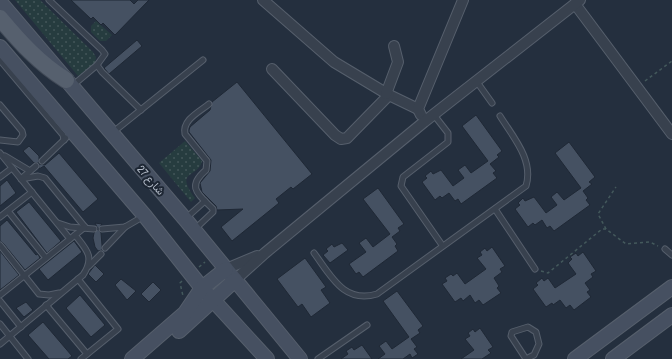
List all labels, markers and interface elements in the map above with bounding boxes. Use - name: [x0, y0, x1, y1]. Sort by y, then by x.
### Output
- street label: شارع 27: [134, 162, 168, 199]

